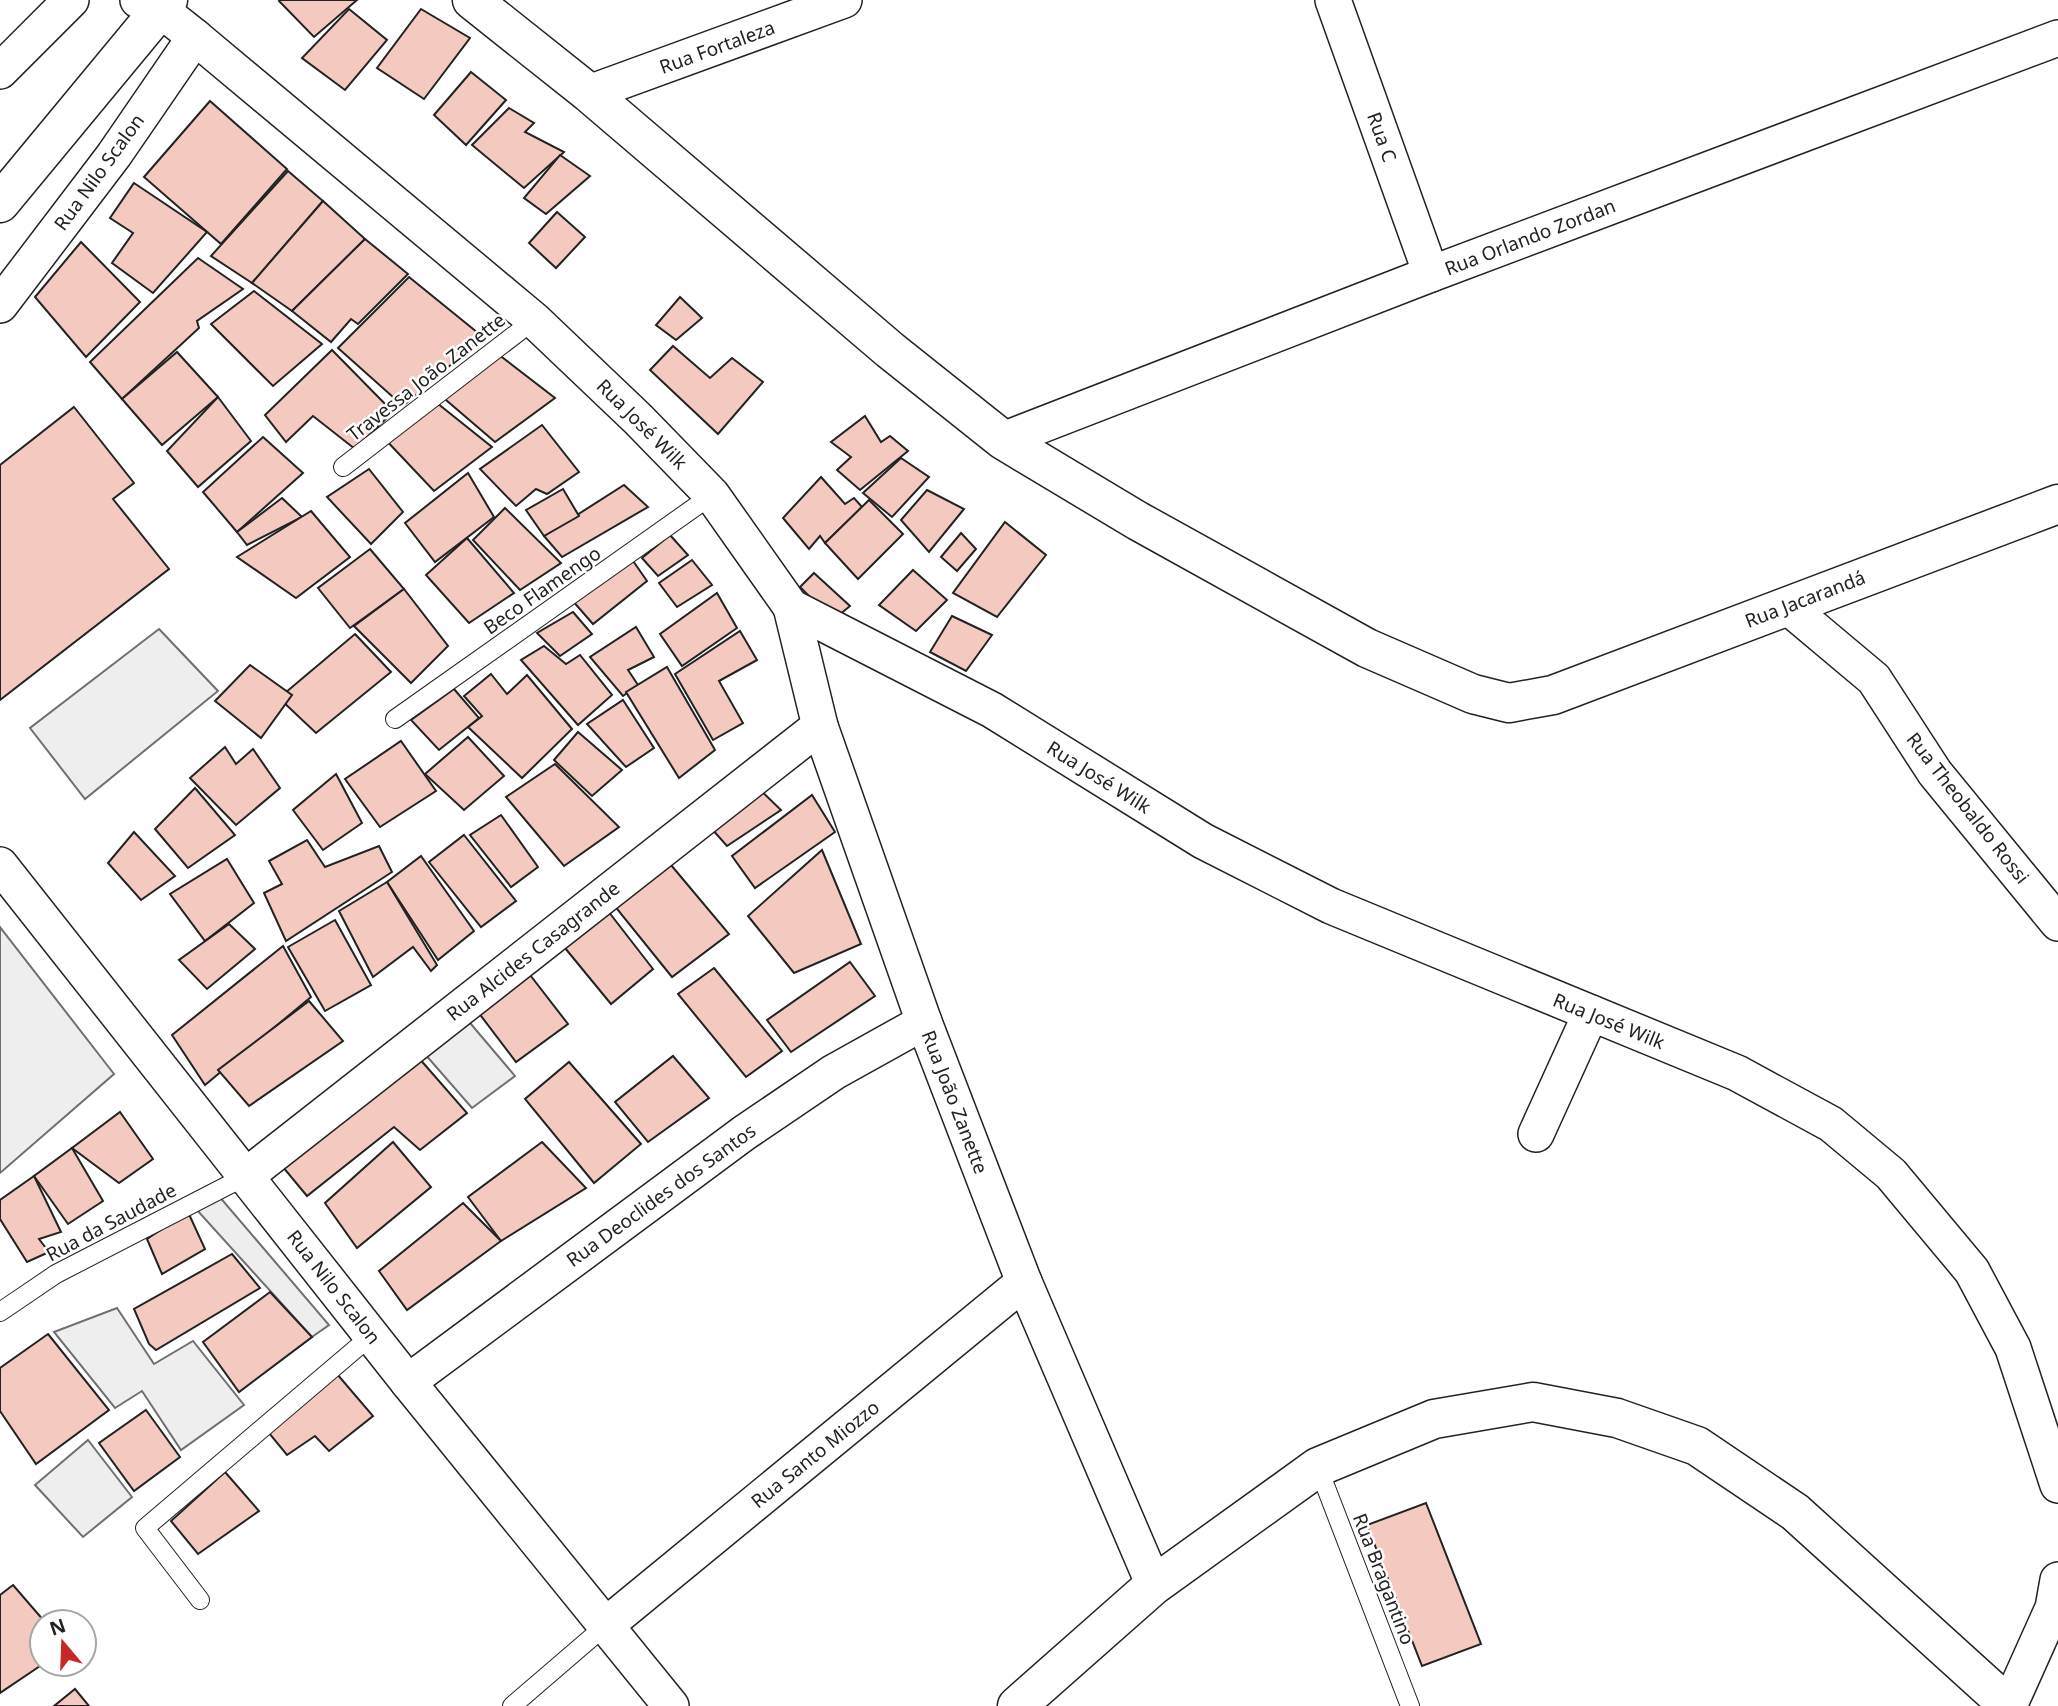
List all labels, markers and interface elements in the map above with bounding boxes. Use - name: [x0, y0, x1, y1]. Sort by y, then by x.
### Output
- street label: Rua Fortaleza: [656, 14, 778, 80]
- street label: Rua Nilo Scalon: [48, 108, 150, 236]
- street label: Rua C: [1361, 109, 1403, 165]
- street label: Rua Orlando Zordan: [1441, 192, 1619, 282]
- street label: Travessa João Zanette: [342, 307, 510, 447]
- street label: Rua José Wilk: [591, 373, 693, 475]
- street label: Beco Flamengo: [478, 540, 606, 640]
- street label: Rua Jacarandá: [1741, 564, 1869, 634]
- street label: Rua Theobaldo Rossi: [1901, 727, 2035, 889]
- street label: Rua José Wilk: [1042, 735, 1156, 819]
- street label: Rua Alcides Casagrande: [441, 875, 625, 1027]
- street label: Rua José Wilk: [1549, 987, 1669, 1055]
- street label: Rua João Zanette: [916, 1027, 994, 1177]
- street label: Rua Deoclides dos Santos: [561, 1117, 761, 1273]
- street label: Rua da Saudade: [41, 1177, 181, 1267]
- street label: Rua Nilo Scalon: [281, 1225, 387, 1349]
- street label: Rua Santo Miozzo: [745, 1394, 885, 1514]
- street label: Rua Bragantino: [1347, 1510, 1421, 1648]
- north arrow: [28, 1608, 98, 1678]
- text: N: [46, 1612, 69, 1642]

